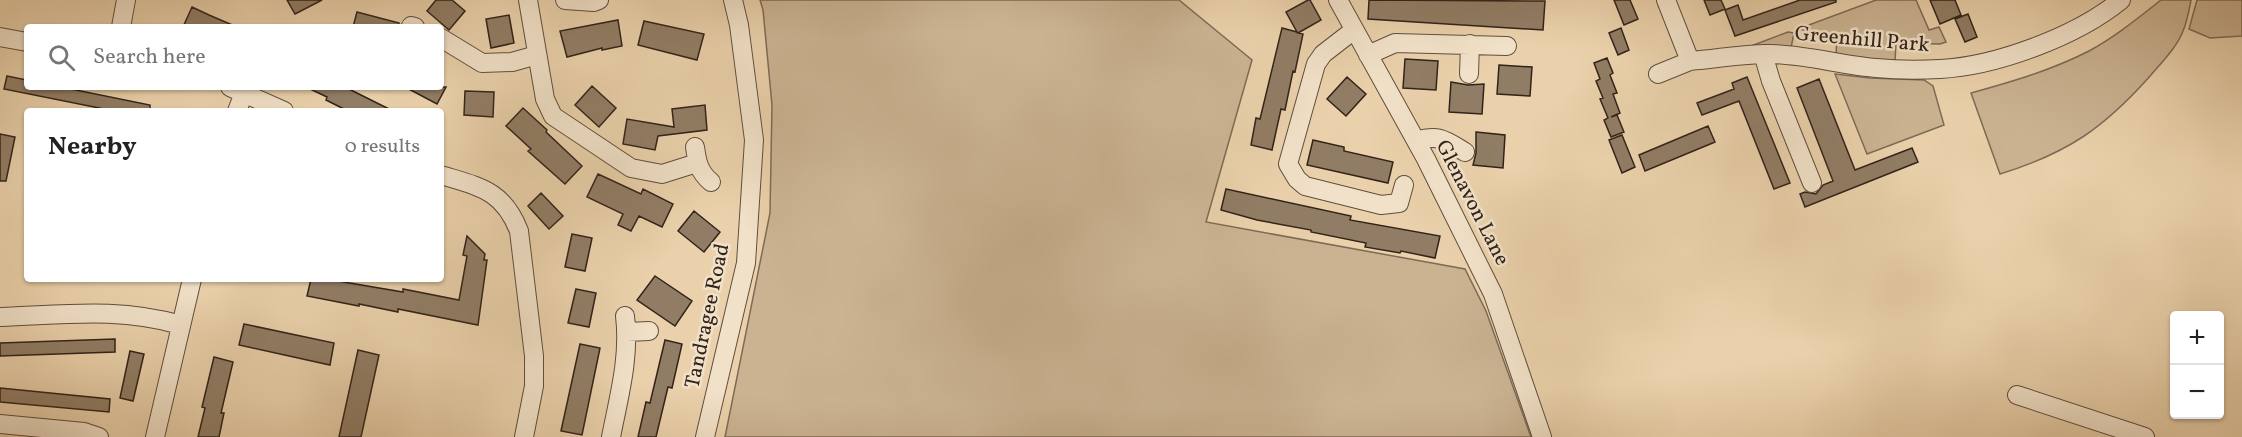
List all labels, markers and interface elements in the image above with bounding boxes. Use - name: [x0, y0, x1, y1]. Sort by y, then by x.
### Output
- street label: Greenhill Park: [1793, 20, 1931, 60]
- search box: [24, 24, 444, 90]
- icon: search: [45, 41, 78, 74]
- text: Search here: [93, 42, 206, 73]
- text: Nearby: [48, 129, 137, 165]
- text: 0 results: [345, 133, 420, 161]
- street label: Glenavon Lane: [1428, 135, 1516, 271]
- street label: Tandragee Road: [678, 241, 738, 391]
- map controls: [2170, 311, 2224, 419]
- button: +: [2170, 311, 2224, 365]
- button: −: [2170, 365, 2224, 419]

